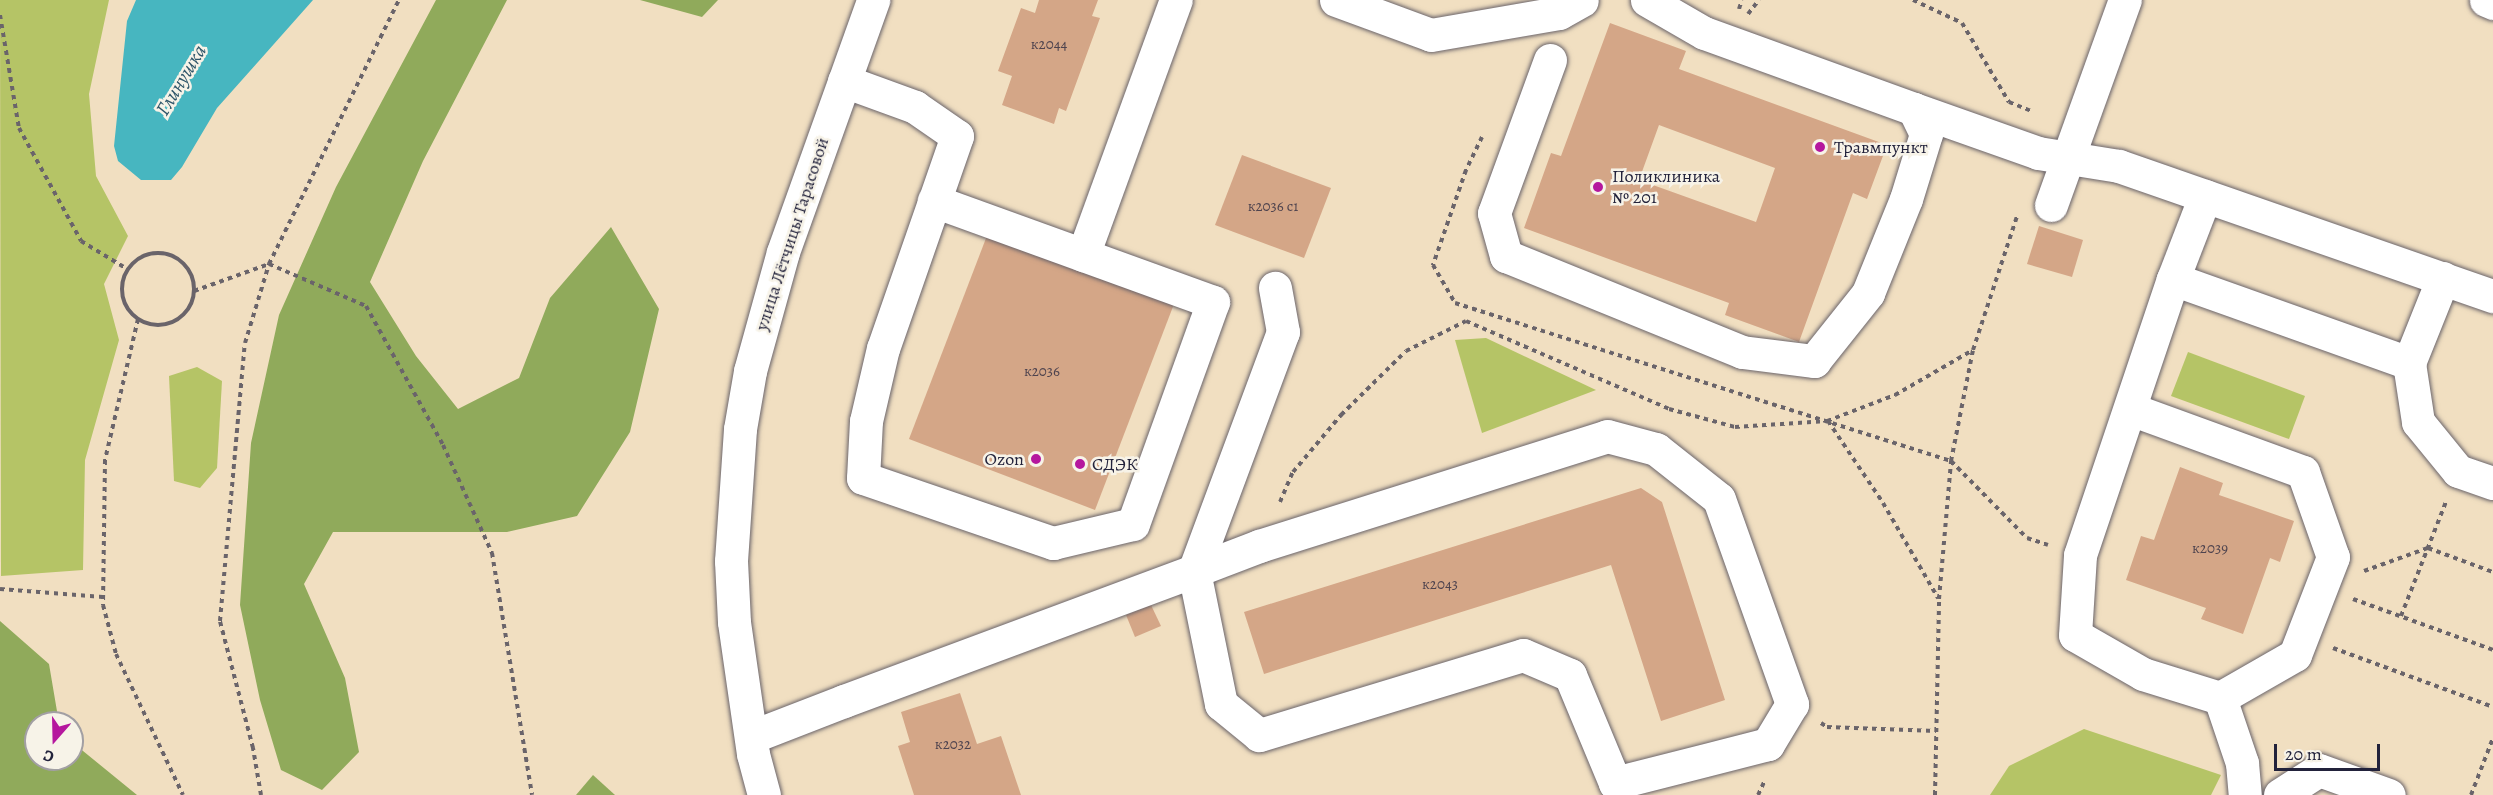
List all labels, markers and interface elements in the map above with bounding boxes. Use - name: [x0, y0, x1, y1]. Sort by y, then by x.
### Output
- house number: к2044: [1031, 36, 1067, 54]
- water label: Глинушка: [150, 40, 212, 120]
- street label: улица Лётчицы Тарасовой: [751, 135, 833, 333]
- place label: Травмпункт: [1834, 136, 1928, 158]
- marker: Травмпункт: [1811, 138, 1829, 156]
- place label: Поликлиника № 201: [1612, 166, 1720, 208]
- marker: Поликлиника № 201: [1589, 178, 1607, 196]
- house number: к2036 с1: [1248, 198, 1298, 216]
- house number: к2036: [1024, 363, 1060, 381]
- place label: Ozon: [984, 448, 1024, 470]
- marker: Ozon: [1029, 452, 1043, 466]
- place label: СДЭК: [1092, 453, 1137, 475]
- marker: СДЭК: [1073, 457, 1087, 471]
- house number: к2039: [2192, 540, 2228, 558]
- house number: к2043: [1422, 576, 1458, 594]
- north arrow: [24, 711, 84, 771]
- scale bar: [2277, 732, 2384, 770]
- house number: к2032: [935, 736, 971, 754]
- text: 20 m: [2285, 742, 2322, 766]
- text: С: [40, 744, 57, 768]

